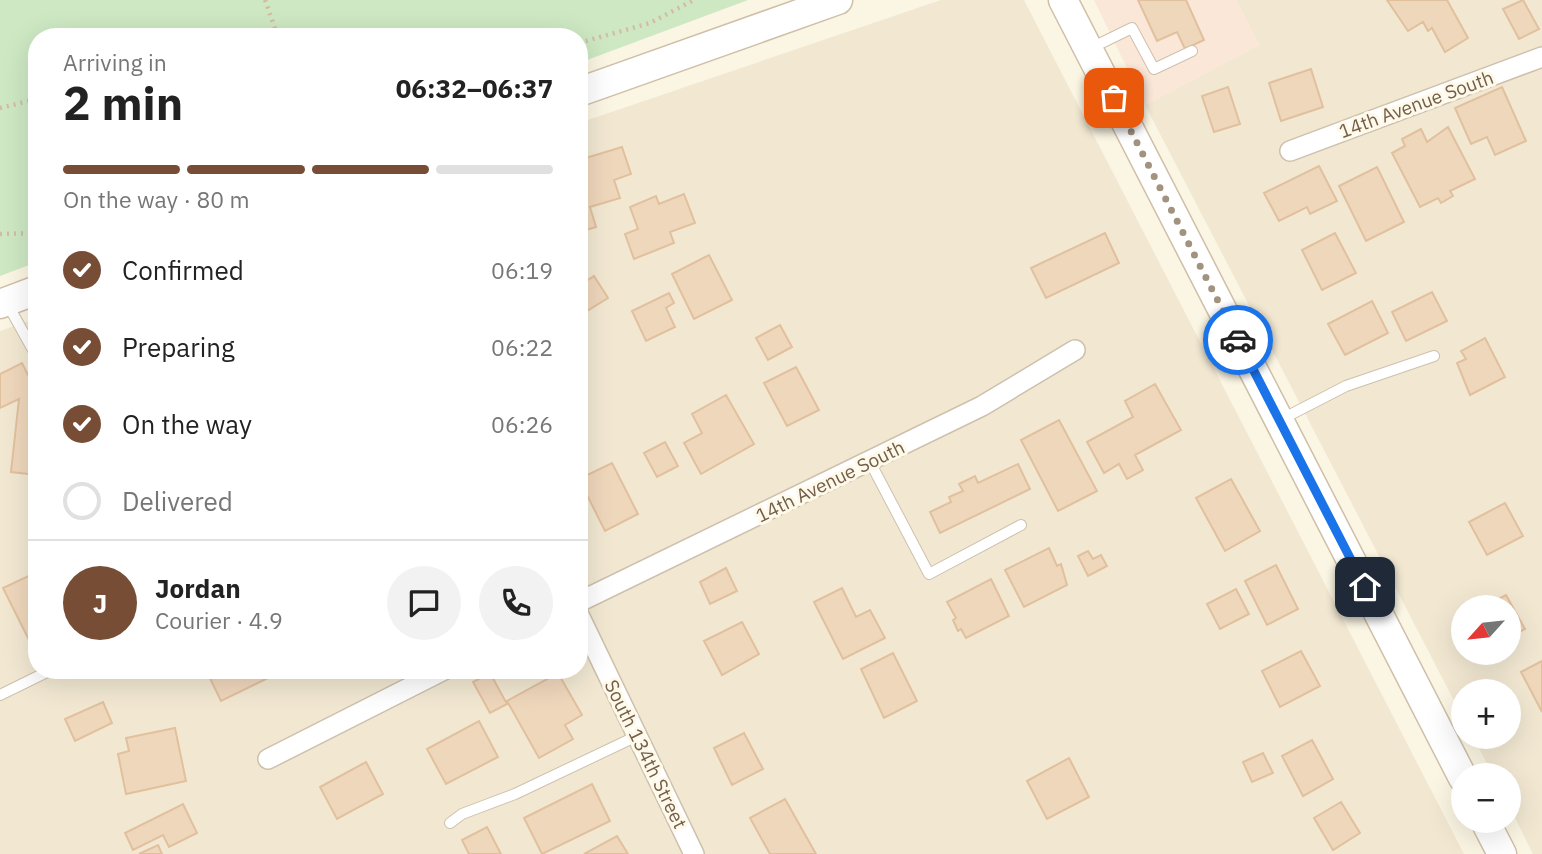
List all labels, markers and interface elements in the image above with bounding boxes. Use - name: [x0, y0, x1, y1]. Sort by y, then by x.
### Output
- text: Arriving in: [63, 47, 167, 77]
- street label: 14th Avenue South: [1335, 65, 1497, 143]
- pin: [1084, 68, 1144, 128]
- text: 06:32–06:37: [396, 71, 553, 105]
- text: 2 min: [63, 73, 183, 133]
- icon: bag: [1095, 79, 1133, 117]
- text: On the way · 80 m: [63, 184, 250, 214]
- icon: check: [63, 251, 101, 289]
- text: Confirmed: [122, 253, 244, 287]
- text: 06:19: [491, 255, 553, 285]
- courier: [1203, 305, 1273, 375]
- icon: car: [1219, 321, 1257, 359]
- icon: check: [63, 328, 101, 366]
- text: Preparing: [122, 330, 235, 364]
- text: 06:22: [491, 332, 553, 362]
- icon: check: [63, 405, 101, 443]
- text: On the way: [122, 407, 252, 441]
- text: 06:26: [491, 409, 553, 439]
- street label: 14th Avenue South: [752, 435, 908, 527]
- text: Delivered: [122, 484, 233, 518]
- pin: [1335, 557, 1395, 617]
- button: chat: [387, 566, 461, 640]
- button: phone: [479, 566, 553, 640]
- icon: home: [1346, 568, 1384, 606]
- text: Jordan: [155, 571, 241, 605]
- text: J: [93, 586, 107, 620]
- north arrow: [1451, 595, 1521, 665]
- map controls: [1451, 595, 1521, 833]
- text: Courier · 4.9: [155, 605, 283, 635]
- street label: South 134th Street: [600, 676, 692, 832]
- button: +: [1451, 679, 1521, 749]
- button: −: [1451, 763, 1521, 833]

